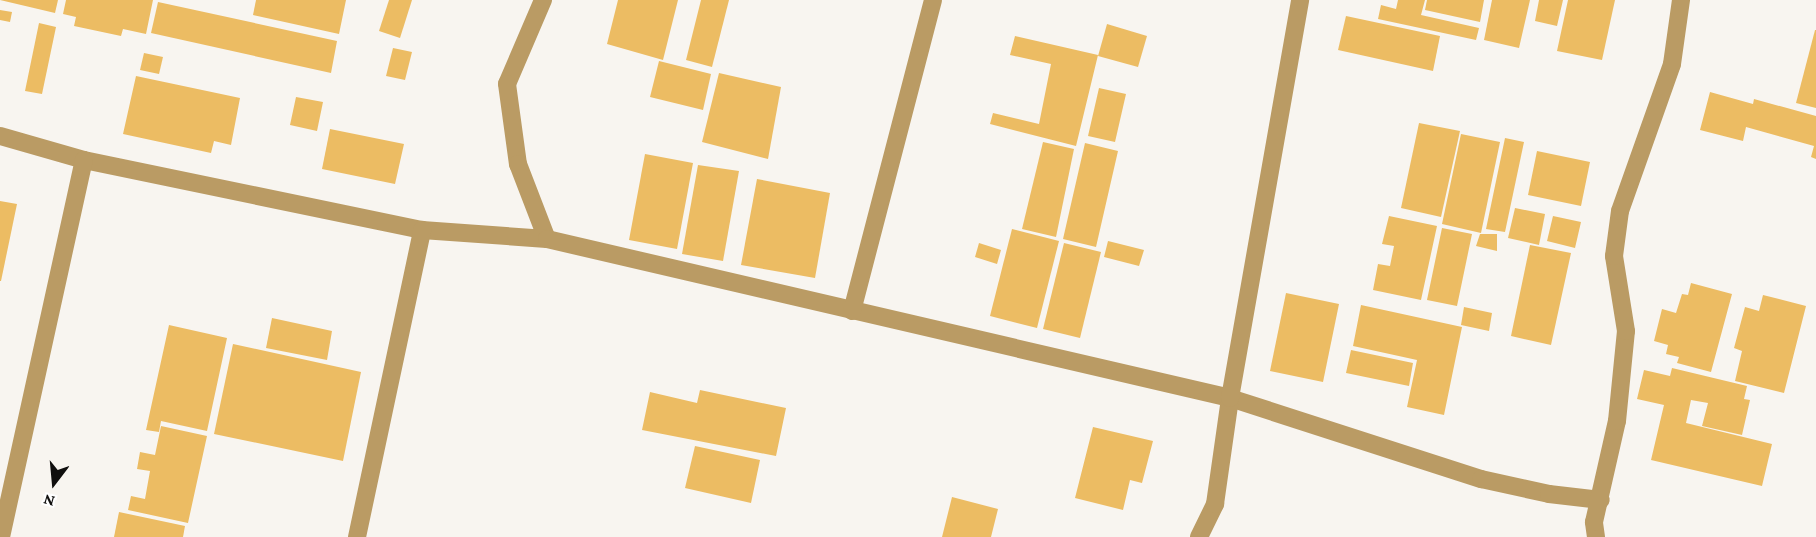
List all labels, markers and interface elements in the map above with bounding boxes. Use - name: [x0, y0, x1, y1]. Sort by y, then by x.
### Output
- north arrow: [24, 453, 84, 513]
- text: N: [41, 491, 56, 510]

